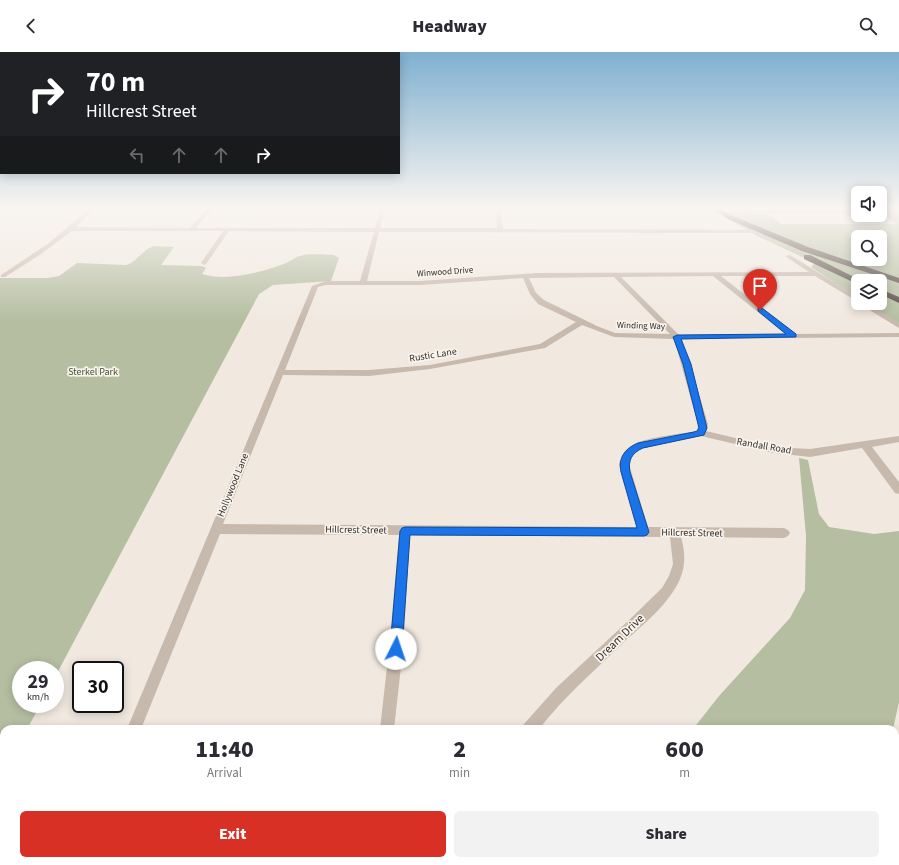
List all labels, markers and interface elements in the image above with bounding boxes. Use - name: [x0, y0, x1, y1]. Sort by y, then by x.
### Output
- text: Headway: [412, 14, 487, 39]
- icon: back: [20, 15, 42, 37]
- icon: search: [857, 15, 879, 37]
- text: 70 m: [86, 62, 145, 102]
- icon: right: [20, 68, 72, 120]
- text: Hillcrest Street: [86, 99, 197, 124]
- icon: left: [126, 144, 148, 166]
- icon: ahead: [168, 144, 190, 166]
- icon: ahead: [210, 144, 232, 166]
- icon: right: [252, 144, 274, 166]
- map controls: [851, 186, 887, 310]
- button: sound: [851, 186, 887, 222]
- button: search: [851, 230, 887, 266]
- street label: Winwood Drive: [416, 264, 474, 280]
- pin: [743, 269, 777, 310]
- button: layers: [851, 274, 887, 310]
- icon: arrive: [749, 275, 771, 297]
- street label: Winding Way: [617, 319, 666, 333]
- street label: Rustic Lane: [408, 344, 458, 366]
- park label: Sterkel Park: [68, 365, 118, 379]
- street label: Randall Road: [736, 434, 792, 458]
- street label: Hollywood Lane: [214, 451, 252, 519]
- street label: Hillcrest Street: [325, 522, 387, 538]
- street label: Hillcrest Street: [661, 525, 723, 541]
- street label: Dream Drive: [592, 610, 648, 666]
- position arrow: [375, 628, 417, 670]
- speed limit sign: 30: [72, 661, 124, 713]
- text: 29: [27, 668, 49, 696]
- text: km/h: [27, 690, 49, 704]
- text: 11:40: [195, 732, 254, 767]
- text: 2: [453, 732, 466, 767]
- text: 600: [665, 732, 704, 767]
- text: Arrival: [207, 764, 242, 782]
- text: min: [449, 764, 470, 782]
- text: m: [679, 764, 690, 782]
- button: Exit: [20, 811, 446, 857]
- button: Share: [454, 811, 879, 857]

